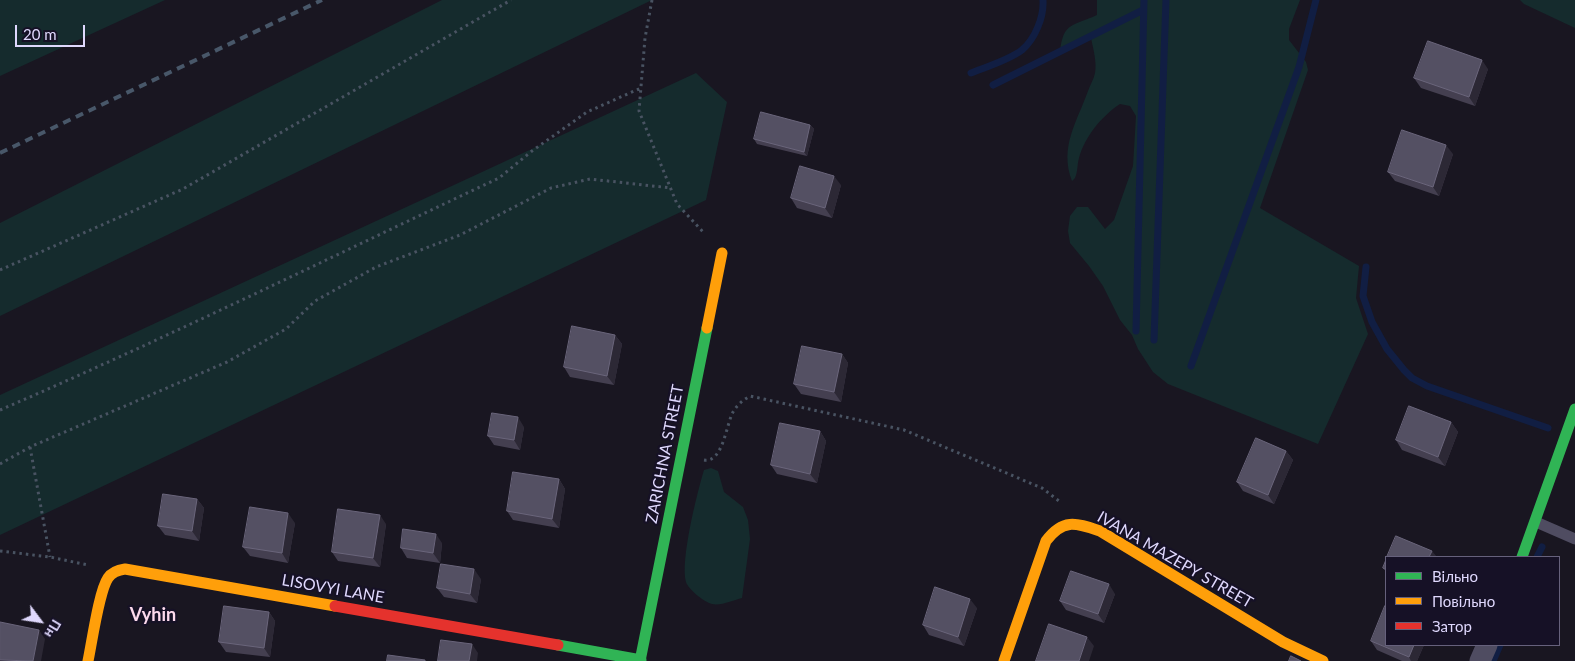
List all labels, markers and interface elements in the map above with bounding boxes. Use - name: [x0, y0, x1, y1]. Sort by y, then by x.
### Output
- scale bar: [18, 15, 88, 47]
- text: 20 m: [23, 25, 57, 43]
- street label: ZARICHNA STREET: [642, 383, 688, 525]
- street label: IVANA MAZEPY STREET: [1094, 508, 1256, 612]
- legend: [1385, 556, 1560, 646]
- text: Вільно: [1432, 567, 1478, 585]
- street label: LISOVYI LANE: [280, 571, 386, 607]
- text: Повільно: [1432, 592, 1495, 610]
- north arrow: [15, 596, 65, 646]
- district label: Vyhin: [130, 604, 176, 626]
- text: Пн: [41, 617, 65, 641]
- text: Затор: [1432, 617, 1472, 635]

